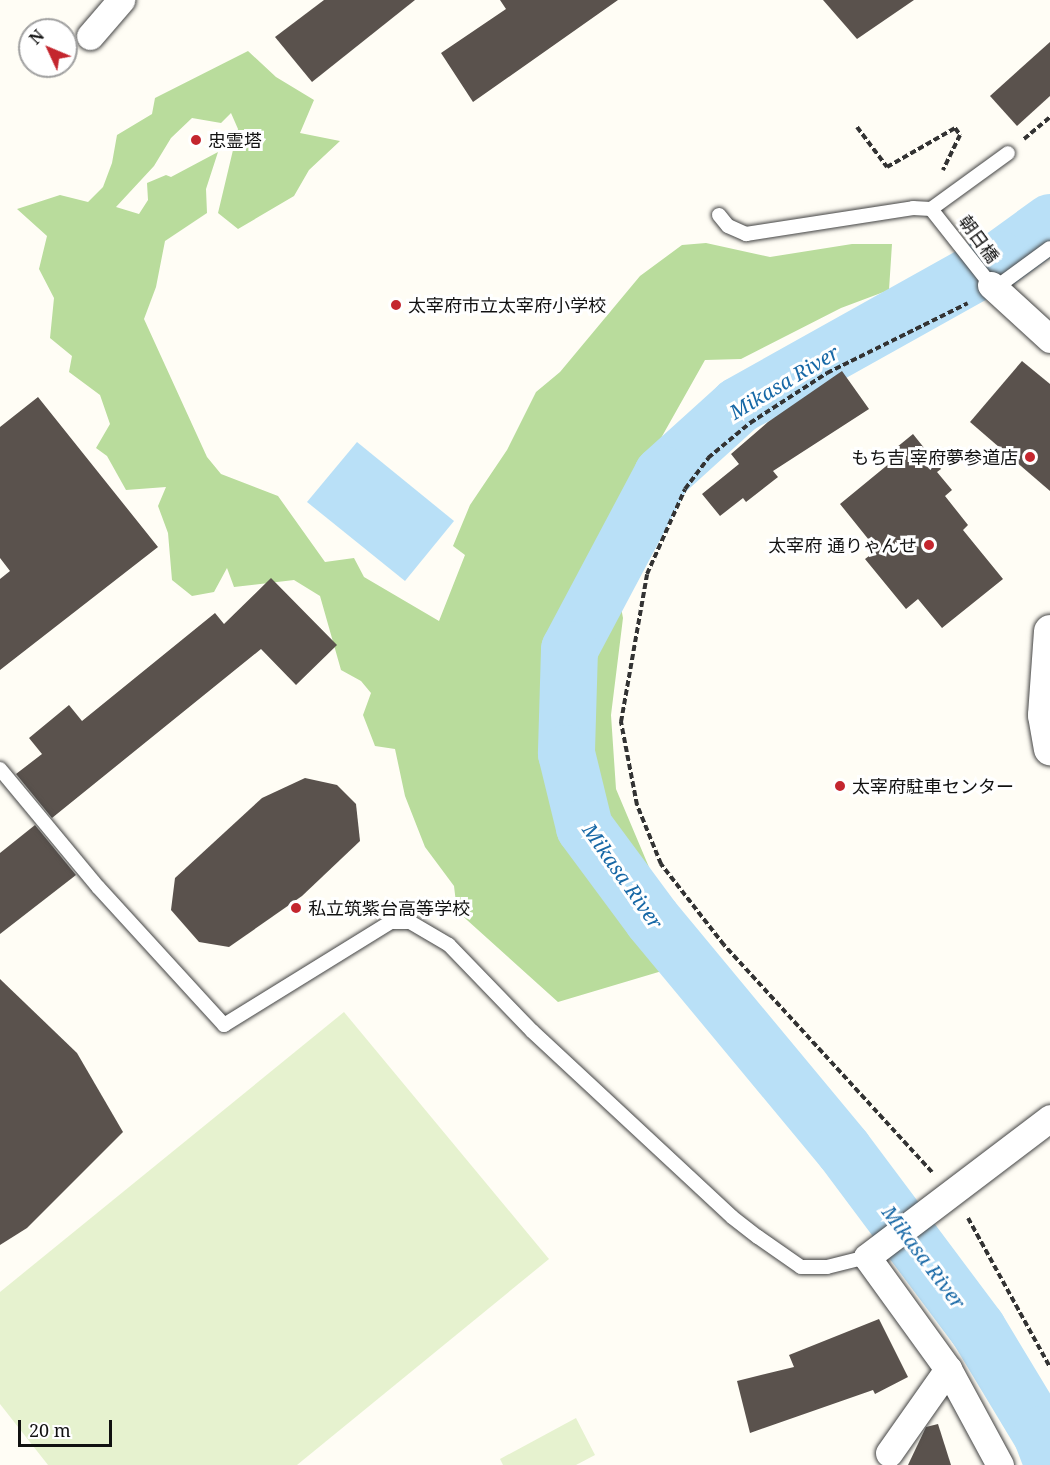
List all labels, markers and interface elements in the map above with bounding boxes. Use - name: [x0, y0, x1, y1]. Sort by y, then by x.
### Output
- north arrow: [18, 18, 78, 78]
- text: N: [24, 25, 49, 49]
- place label: 忠霊塔: [208, 129, 262, 151]
- marker: 忠霊塔: [189, 133, 203, 147]
- street label: 朝日橋: [954, 211, 1004, 267]
- place label: 太宰府市立太宰府小学校: [408, 294, 606, 316]
- marker: 太宰府市立太宰府小学校: [389, 298, 403, 312]
- water label: Mikasa River: [725, 340, 843, 424]
- place label: もち吉 宰府夢参道店: [851, 446, 1018, 468]
- marker: もち吉 宰府夢参道店: [1023, 450, 1037, 464]
- place label: 太宰府 通りゃんせ: [768, 534, 917, 556]
- marker: 太宰府 通りゃんせ: [922, 538, 936, 552]
- place label: 太宰府駐車センター: [852, 775, 1014, 797]
- marker: 太宰府駐車センター: [833, 779, 847, 793]
- water label: Mikasa River: [578, 819, 668, 933]
- place label: 私立筑紫台高等学校: [308, 897, 470, 919]
- marker: 私立筑紫台高等学校: [289, 901, 303, 915]
- water label: Mikasa River: [877, 1201, 971, 1313]
- scale bar: [21, 1408, 116, 1446]
- text: 20 m: [29, 1418, 71, 1442]

